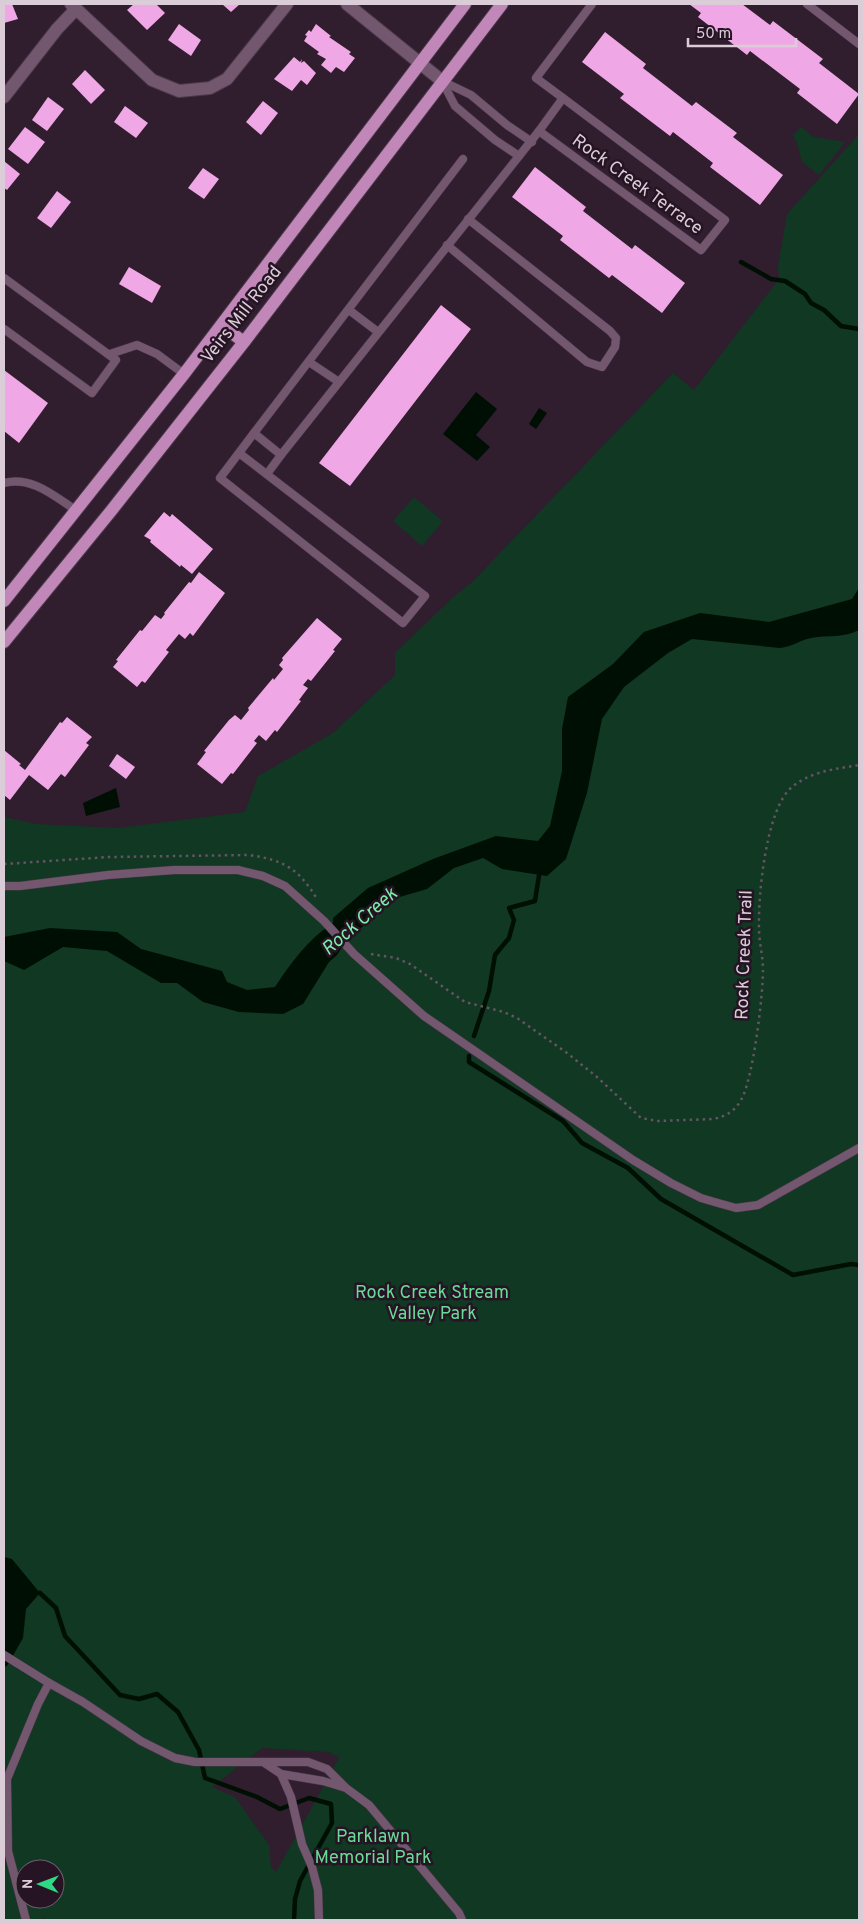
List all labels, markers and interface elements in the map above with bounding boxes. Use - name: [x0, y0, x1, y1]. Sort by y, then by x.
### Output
- scale bar: [688, 15, 796, 47]
- text: 50 m: [696, 25, 731, 44]
- street label: Rock Creek Terrace: [567, 130, 707, 240]
- street label: Veirs Mill Road: [197, 261, 287, 369]
- water label: Rock Creek: [317, 882, 403, 961]
- street label: Rock Creek Trail: [731, 890, 759, 1020]
- park label: Rock Creek Stream Valley Park: [355, 1282, 509, 1326]
- park label: Parklawn Memorial Park: [315, 1826, 431, 1870]
- north arrow: [15, 1859, 65, 1909]
- text: N: [20, 1879, 37, 1889]

